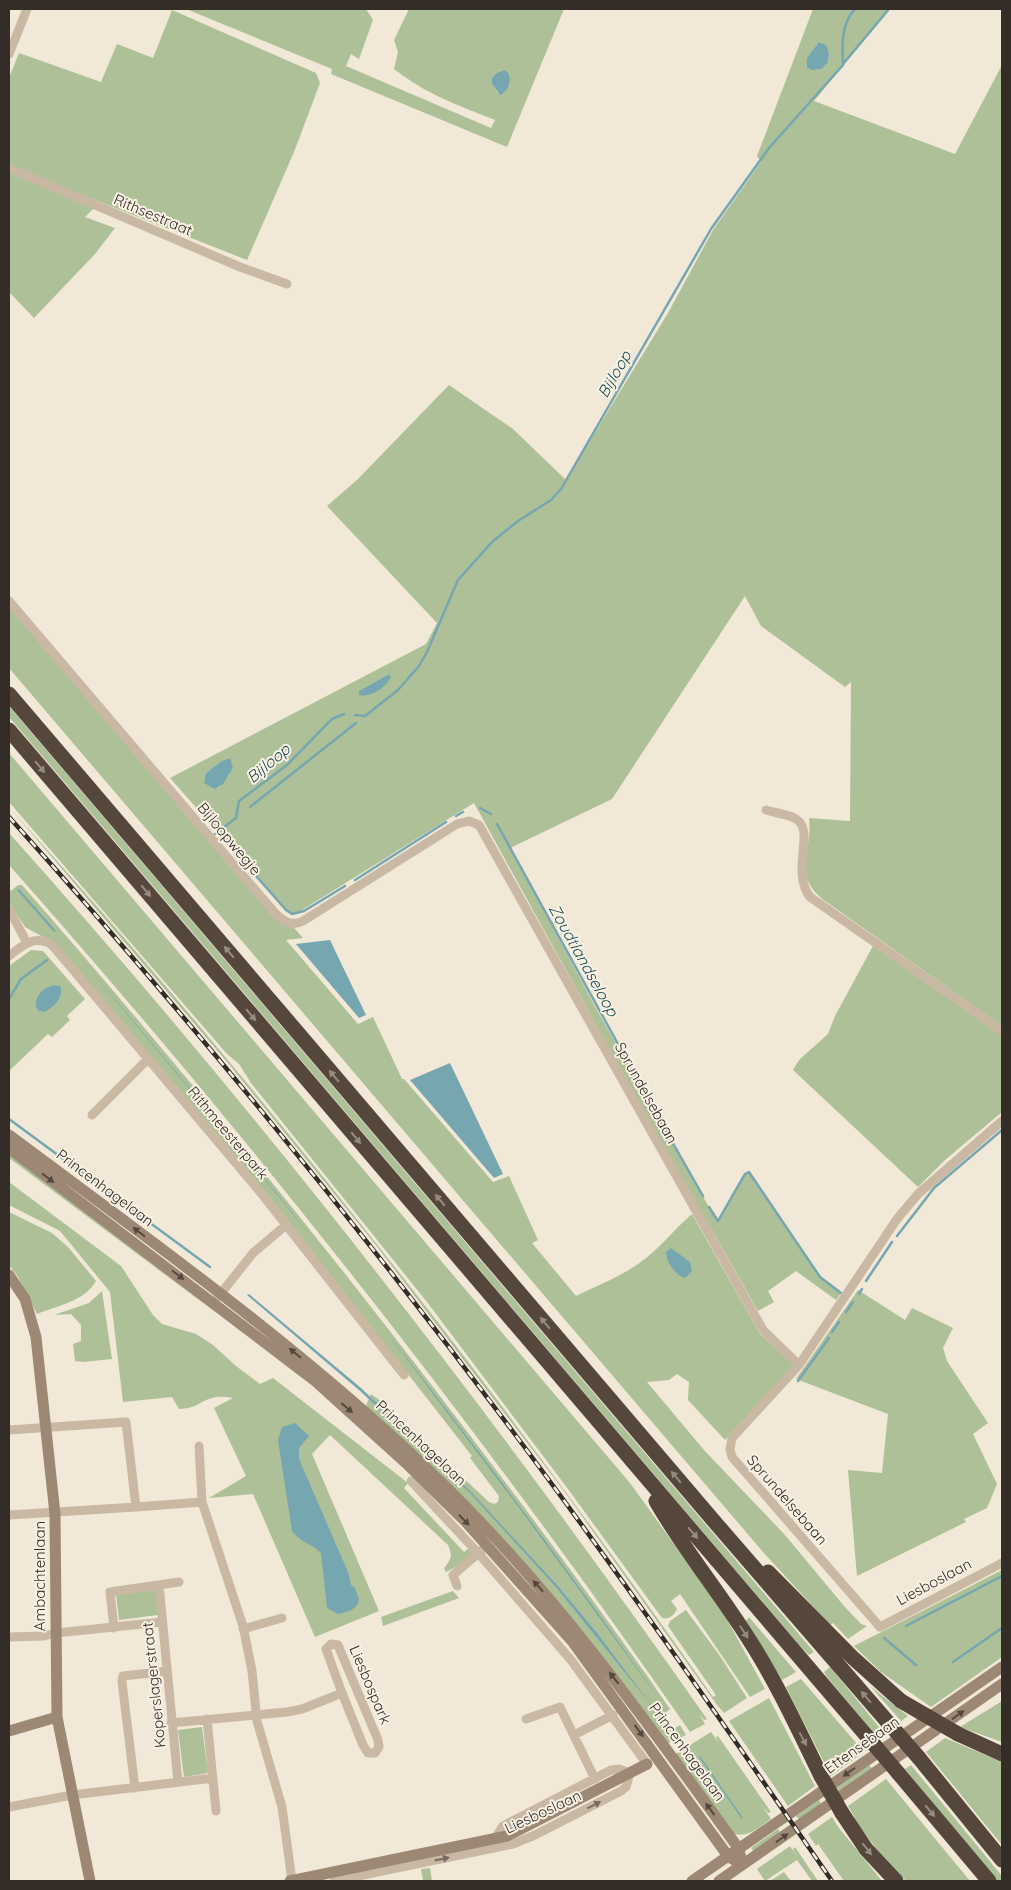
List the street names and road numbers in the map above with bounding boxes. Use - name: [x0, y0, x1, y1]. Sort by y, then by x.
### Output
- street label: Rithsestraat: [111, 189, 195, 240]
- street label: Bijloopwegje: [193, 798, 265, 879]
- street label: Sprundelsebaan: [611, 1039, 682, 1147]
- street label: Rithmeesterpark: [184, 1082, 273, 1183]
- street label: Princenhagelaan: [53, 1145, 158, 1230]
- street label: Princenhagelaan: [372, 1396, 471, 1490]
- street label: Sprundelsebaan: [743, 1451, 832, 1549]
- street label: Ambachtenlaan: [30, 1521, 49, 1631]
- street label: Liesboslaan: [893, 1554, 975, 1609]
- street label: Koperslagerstraat: [137, 1621, 170, 1749]
- street label: Liesbospark: [345, 1642, 396, 1727]
- street label: Princenhagelaan: [645, 1699, 730, 1805]
- street label: Ettensebaan: [820, 1712, 903, 1777]
- street label: Liesboslaan: [501, 1786, 584, 1838]

